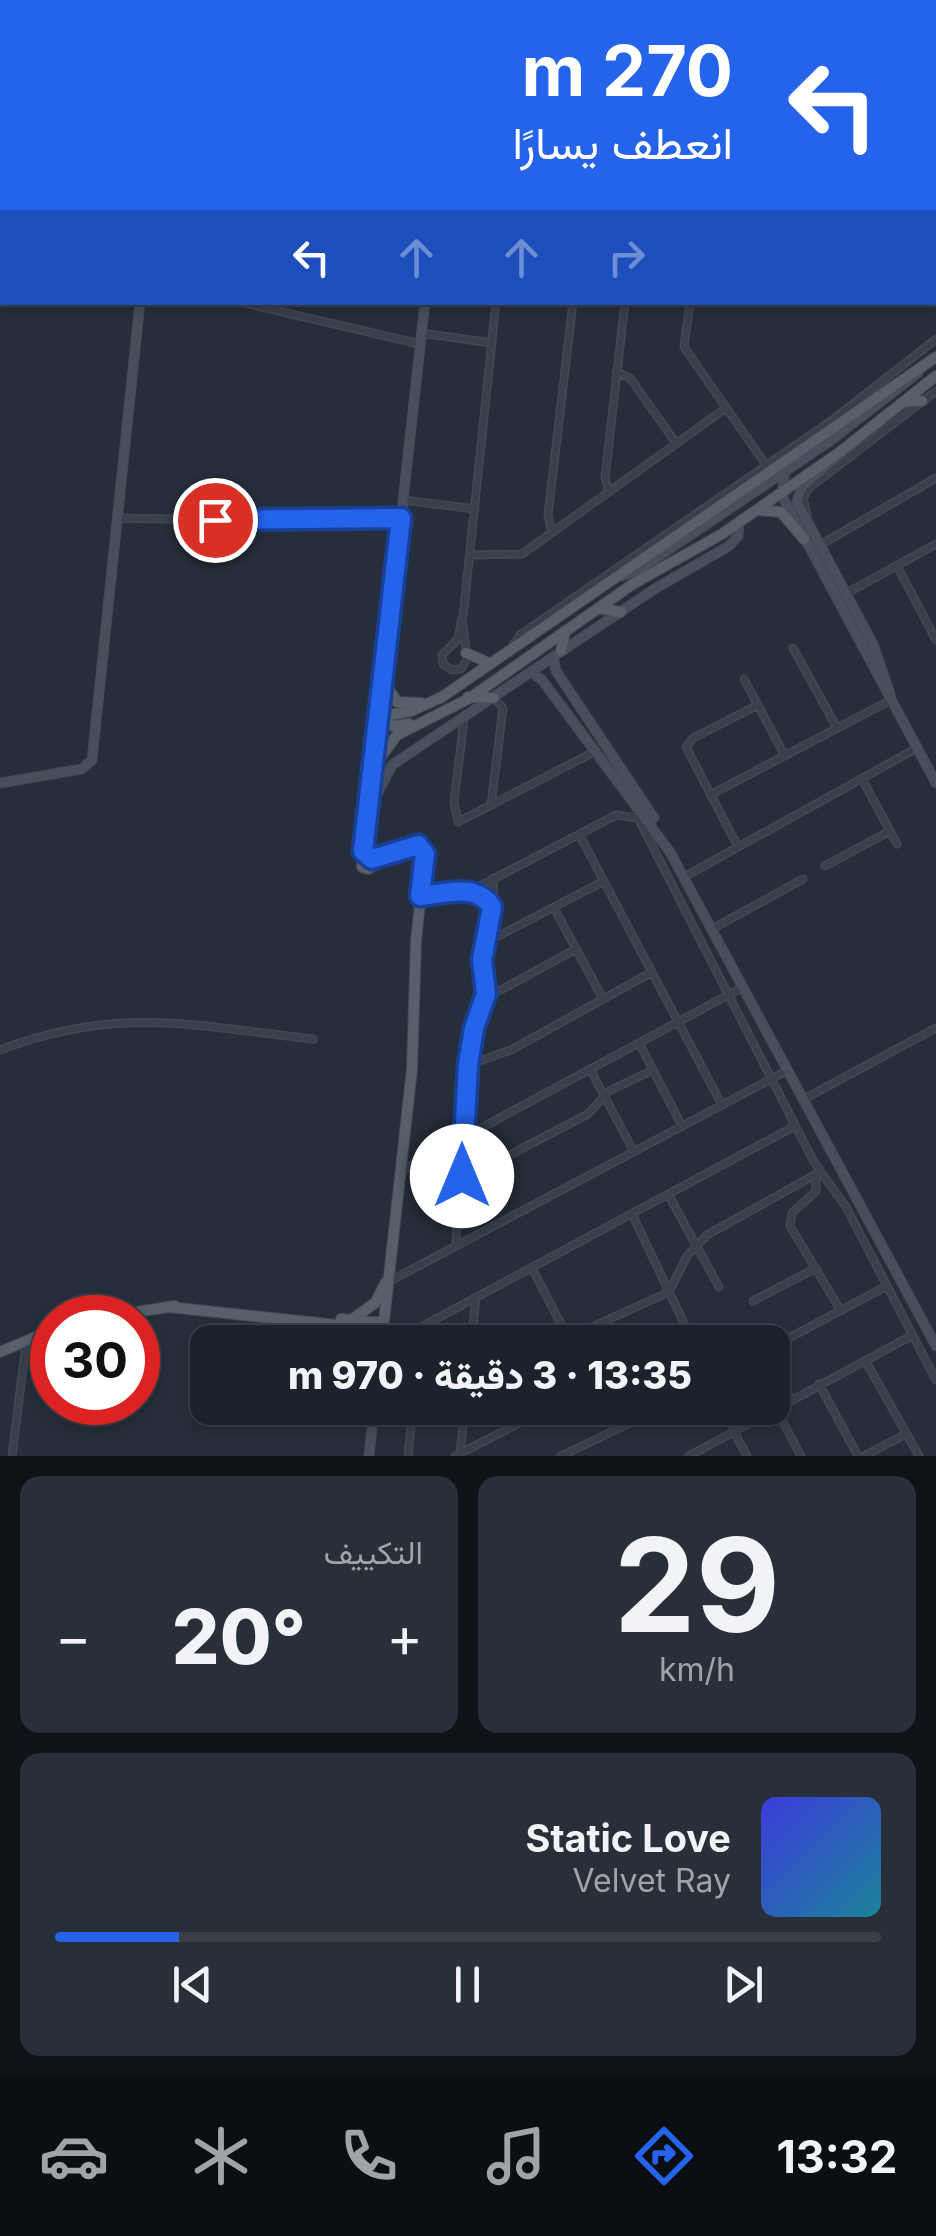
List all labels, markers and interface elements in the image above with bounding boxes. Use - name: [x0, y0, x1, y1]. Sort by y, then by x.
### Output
- text: 270 m: [522, 28, 733, 113]
- icon: left: [768, 40, 898, 170]
- text: انعطف يسارًا: [513, 115, 733, 170]
- icon: left: [284, 230, 339, 285]
- icon: ahead: [389, 230, 444, 285]
- icon: ahead: [494, 230, 549, 285]
- icon: right: [599, 230, 654, 285]
- pin: [173, 478, 258, 563]
- icon: arrive: [188, 493, 243, 548]
- position arrow: [410, 1124, 514, 1228]
- speed limit sign: 30: [30, 1295, 160, 1425]
- text: 13:35 · 3 دقيقة · 970 m: [288, 1352, 692, 1398]
- text: 29: [614, 1506, 780, 1663]
- text: التكييف: [324, 1533, 423, 1572]
- text: 20°: [172, 1591, 306, 1682]
- text: −: [55, 1604, 91, 1670]
- text: +: [387, 1604, 423, 1670]
- text: km/h: [659, 1650, 735, 1689]
- text: Static Love: [526, 1815, 731, 1861]
- text: Velvet Ray: [573, 1861, 731, 1900]
- icon: previous: [165, 1957, 220, 2012]
- icon: pause: [440, 1957, 495, 2012]
- icon: next: [716, 1957, 771, 2012]
- icon: car: [39, 2121, 109, 2191]
- icon: climate: [186, 2121, 256, 2191]
- icon: phone: [334, 2121, 404, 2191]
- icon: music: [481, 2121, 551, 2191]
- icon: directions: [629, 2121, 699, 2191]
- text: 13:32: [776, 2129, 897, 2184]

